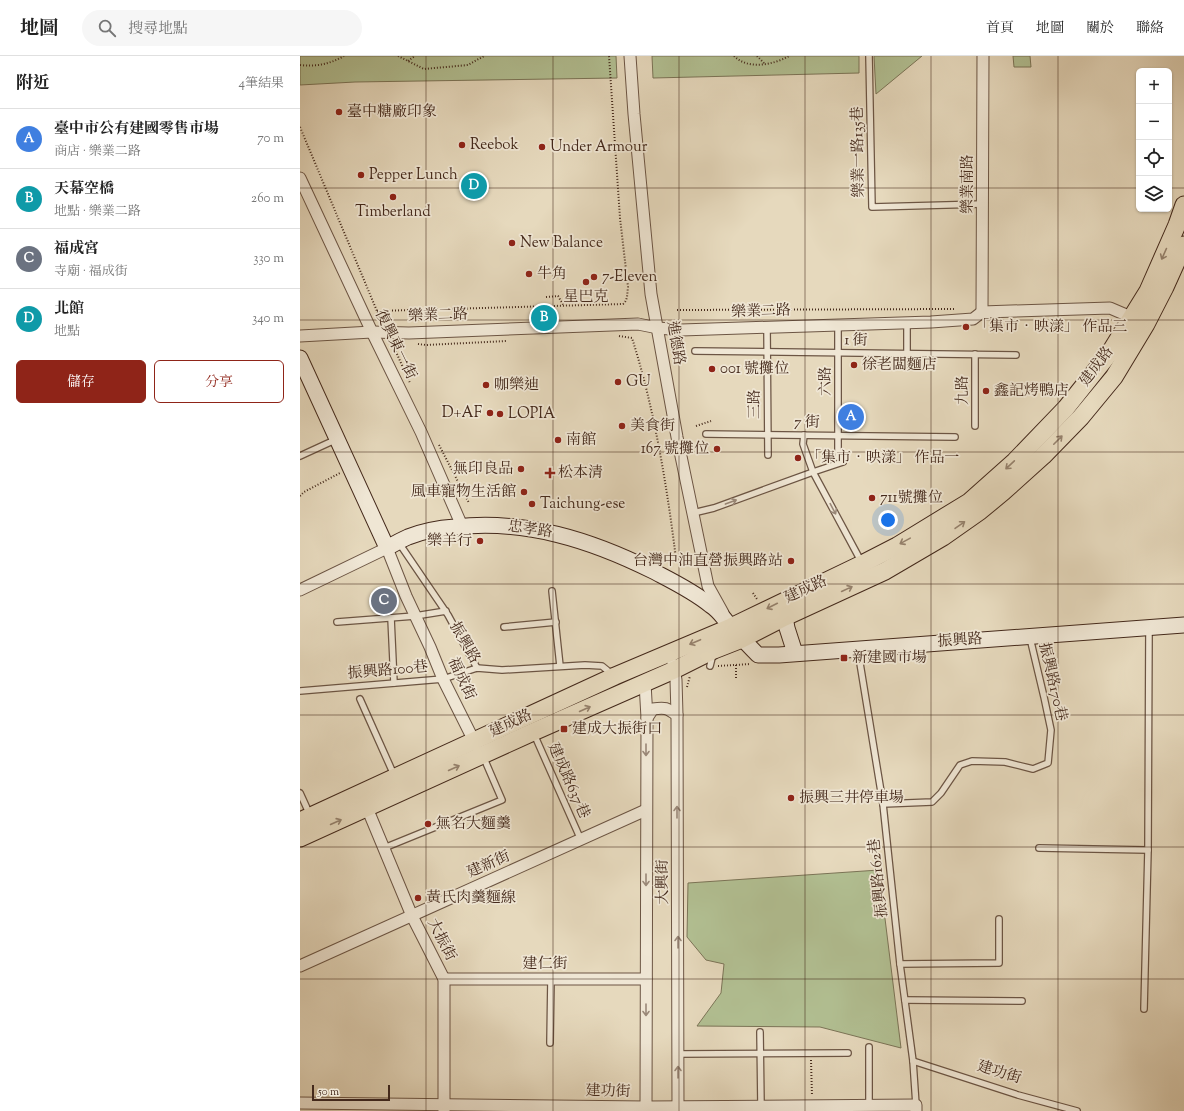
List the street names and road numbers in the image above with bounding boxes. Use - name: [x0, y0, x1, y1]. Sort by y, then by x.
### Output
- street label: 樂業一路135巷: [848, 106, 870, 198]
- street label: 樂業南路: [958, 154, 979, 214]
- street label: 樂業二路: [731, 300, 791, 324]
- street label: 樂業二路: [408, 304, 468, 328]
- street label: 復興東一街: [369, 307, 421, 383]
- street label: 進德路: [661, 319, 689, 367]
- street label: 1 街: [844, 330, 868, 352]
- street label: 建成路: [1075, 343, 1119, 391]
- street label: 六路: [816, 366, 837, 396]
- street label: 九路: [953, 375, 974, 405]
- street label: 三路: [745, 389, 766, 419]
- street label: 7 街: [794, 412, 820, 434]
- street label: 忠孝路: [506, 516, 554, 544]
- street label: 建成路: [781, 571, 831, 609]
- street label: 振興路: [444, 618, 484, 668]
- street label: 振興路: [937, 629, 983, 653]
- street label: 振興路170巷: [1033, 641, 1071, 723]
- street label: 福成街: [442, 654, 480, 704]
- street label: 振興路100巷: [347, 657, 429, 685]
- street label: 建成路: [486, 705, 536, 743]
- street label: 建成路637巷: [542, 740, 594, 822]
- street label: 振興路162巷: [864, 837, 894, 919]
- street label: 建新街: [464, 846, 514, 884]
- street label: 大興街: [653, 859, 674, 905]
- street label: 大振街: [421, 915, 461, 965]
- street label: 建仁街: [522, 954, 568, 975]
- street label: 建功街: [974, 1056, 1024, 1090]
- street label: 建功街: [585, 1081, 631, 1103]

